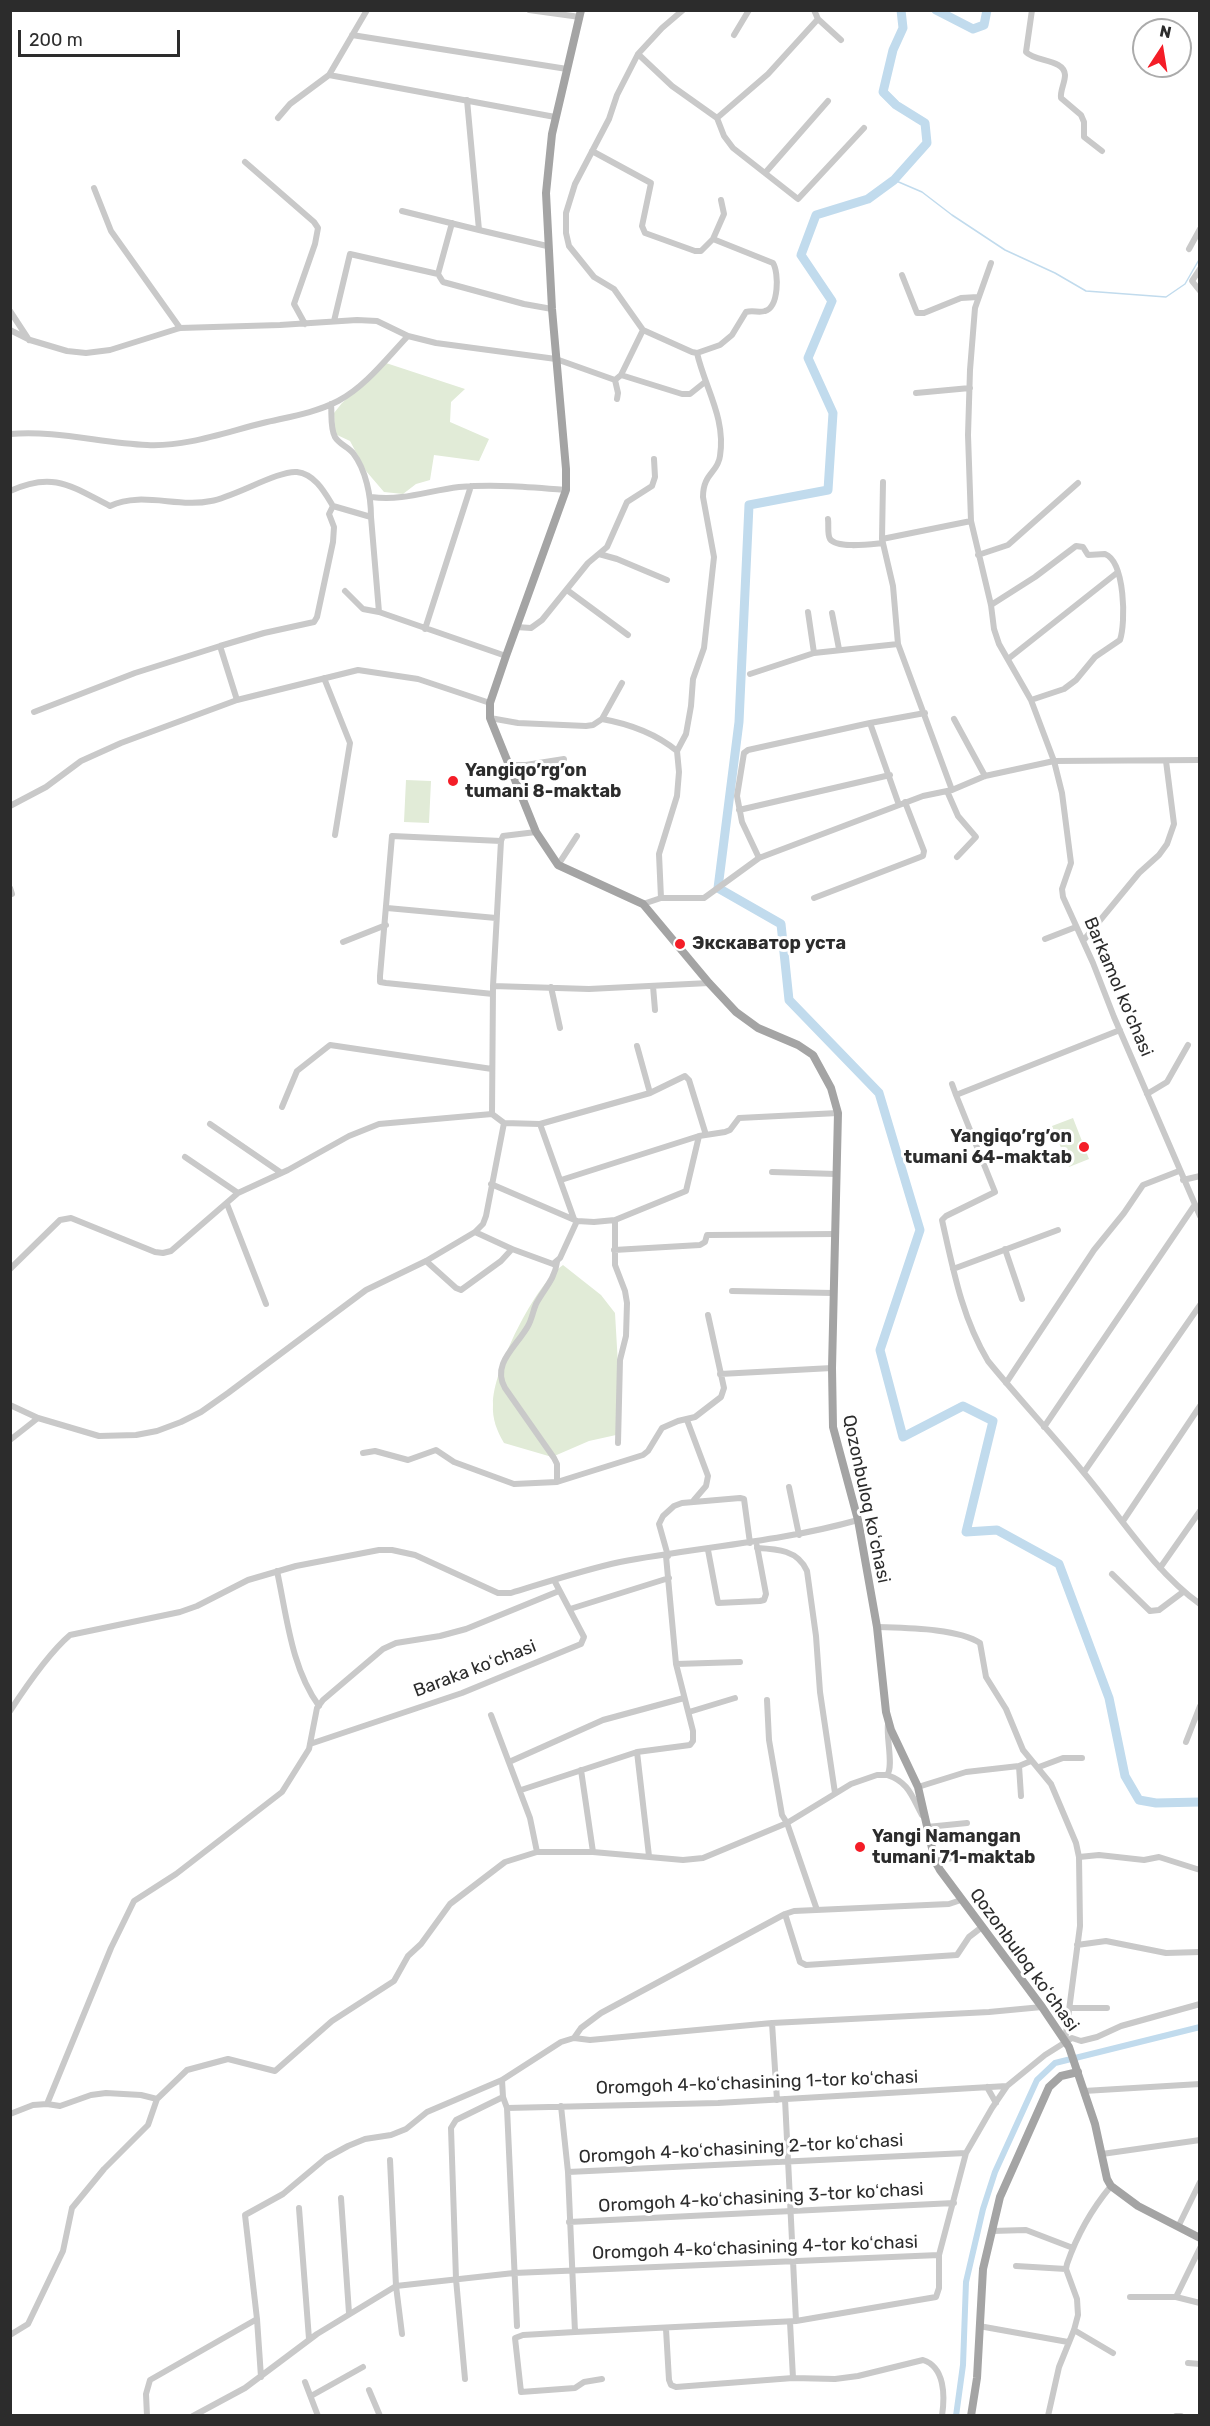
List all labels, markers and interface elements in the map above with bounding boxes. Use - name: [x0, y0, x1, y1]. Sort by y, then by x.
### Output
- scale bar: [21, 18, 183, 56]
- north arrow: [1132, 18, 1192, 78]
- text: N: [1158, 21, 1173, 42]
- text: 200 m: [29, 29, 83, 51]
- place label: Yangiqo’rg’on tumani 8-maktab: [465, 760, 621, 802]
- marker: Yangiqo’rg’on tumani 8-maktab: [446, 774, 460, 788]
- street label: Barkamol ko'chasi: [1079, 914, 1157, 1060]
- place label: Экскаватор уста: [692, 933, 846, 955]
- marker: Экскаватор уста: [673, 937, 687, 951]
- place label: Yangiqo’rg’on tumani 64-maktab: [904, 1126, 1072, 1168]
- marker: Yangiqo’rg’on tumani 64-maktab: [1077, 1140, 1091, 1154]
- street label: Qozonbuloq koʻchasi: [838, 1413, 894, 1585]
- street label: Baraka koʻchasi: [411, 1636, 539, 1702]
- place label: Yangi Namangan tumani 71-maktab: [872, 1826, 1035, 1868]
- marker: Yangi Namangan tumani 71-maktab: [853, 1840, 867, 1854]
- street label: Qozonbuloq koʻchasi: [965, 1884, 1083, 2036]
- street label: Oromgoh 4-koʻchasining 1-tor koʻchasi: [595, 2067, 919, 2099]
- street label: Oromgoh 4-koʻchasining 2-tor koʻchasi: [578, 2130, 904, 2168]
- street label: Oromgoh 4-koʻchasining 3-tor koʻchasi: [598, 2179, 924, 2217]
- street label: Oromgoh 4-koʻchasining 4-tor koʻchasi: [592, 2232, 918, 2264]

